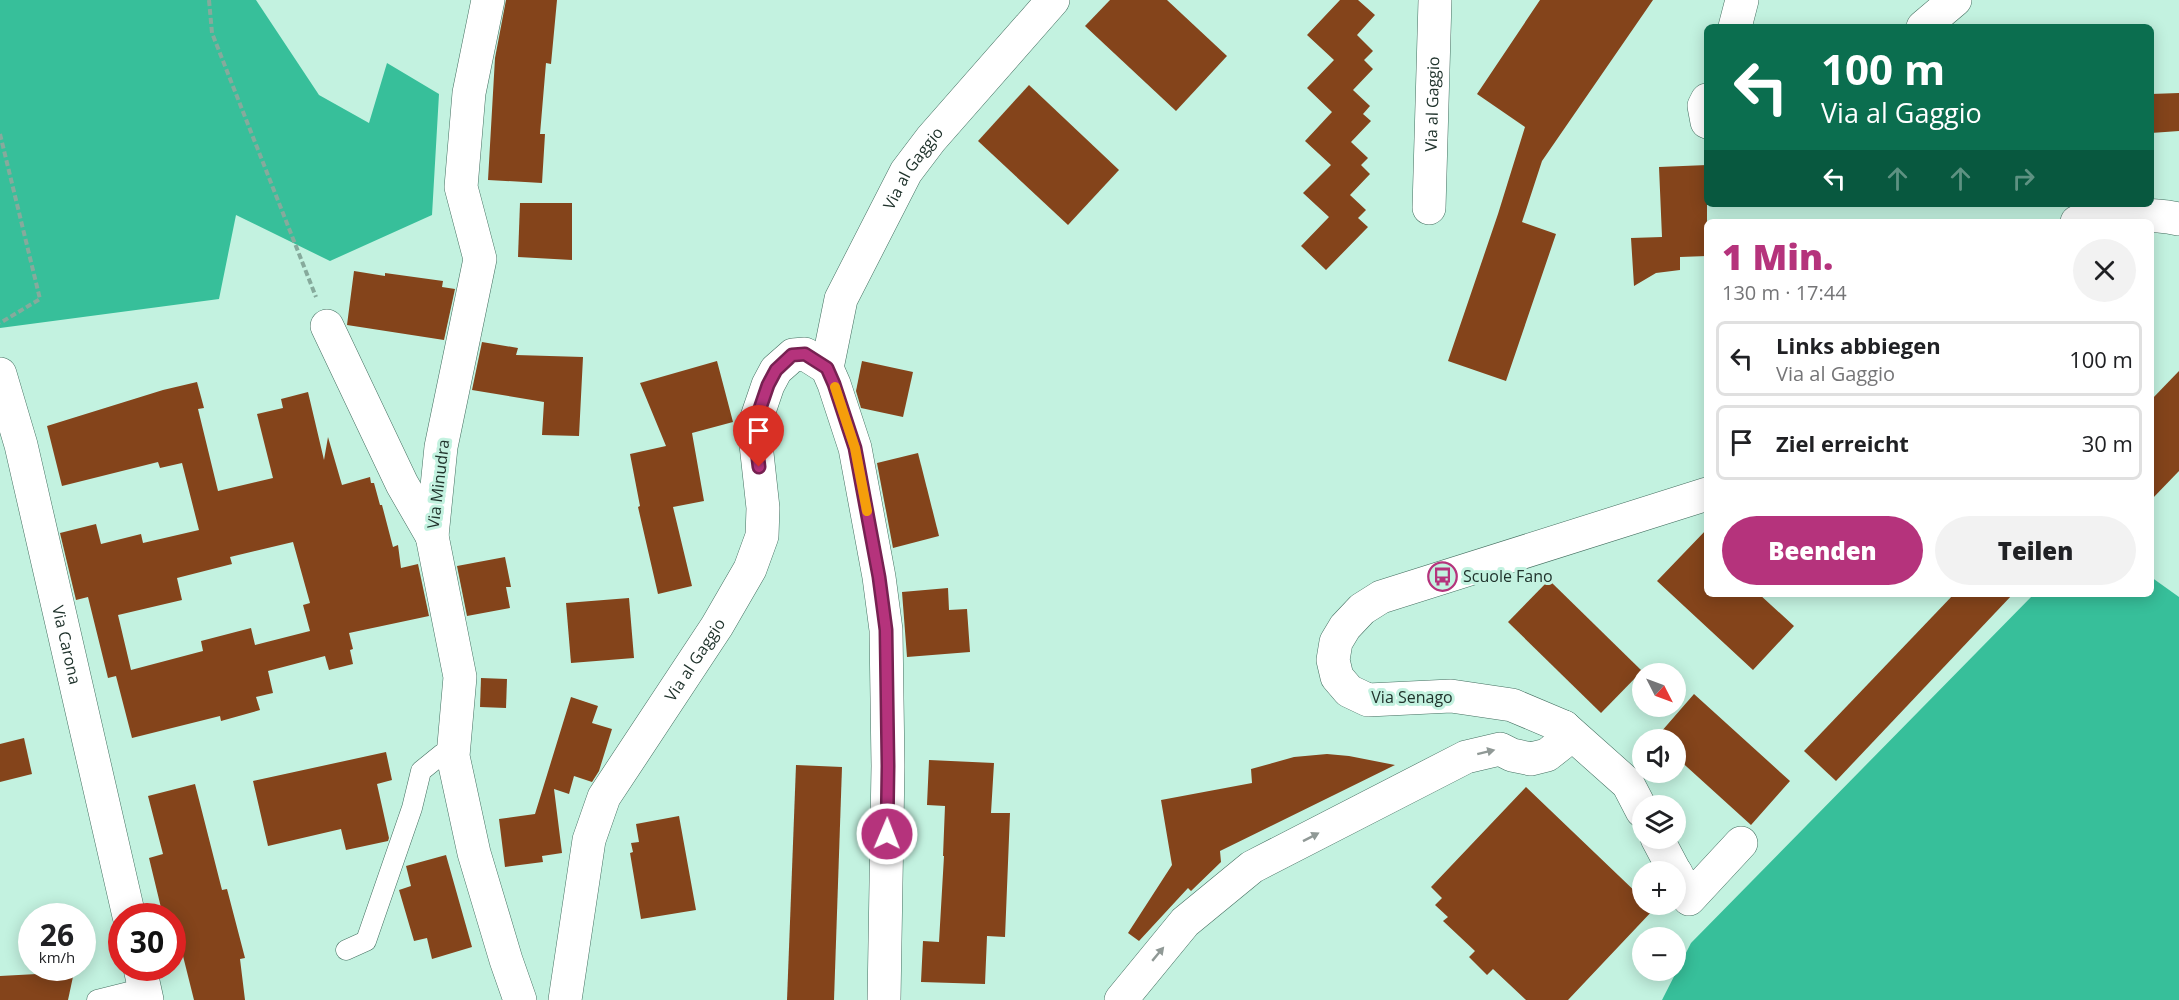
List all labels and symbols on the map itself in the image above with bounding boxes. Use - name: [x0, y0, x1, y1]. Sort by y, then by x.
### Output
- street label: Via al Gaggio: [1420, 56, 1444, 152]
- street label: Via al Gaggio: [878, 122, 948, 213]
- pin: [733, 405, 784, 467]
- street label: Via Minudra: [422, 438, 454, 530]
- bus stop icon: Scuole Fano: [1426, 560, 1458, 592]
- place label: Scuole Fano: [1463, 565, 1553, 587]
- street label: Via Carona: [47, 603, 87, 686]
- street label: Via al Gaggio: [659, 614, 730, 705]
- north arrow: [1632, 663, 1686, 717]
- street label: Via Senago: [1371, 686, 1453, 708]
- one-way arrow: [1477, 747, 1495, 757]
- position arrow: [855, 802, 919, 866]
- one-way arrow: [1303, 832, 1320, 842]
- speed limit sign: 30: [108, 903, 186, 981]
- one-way arrow: [1151, 947, 1164, 962]

